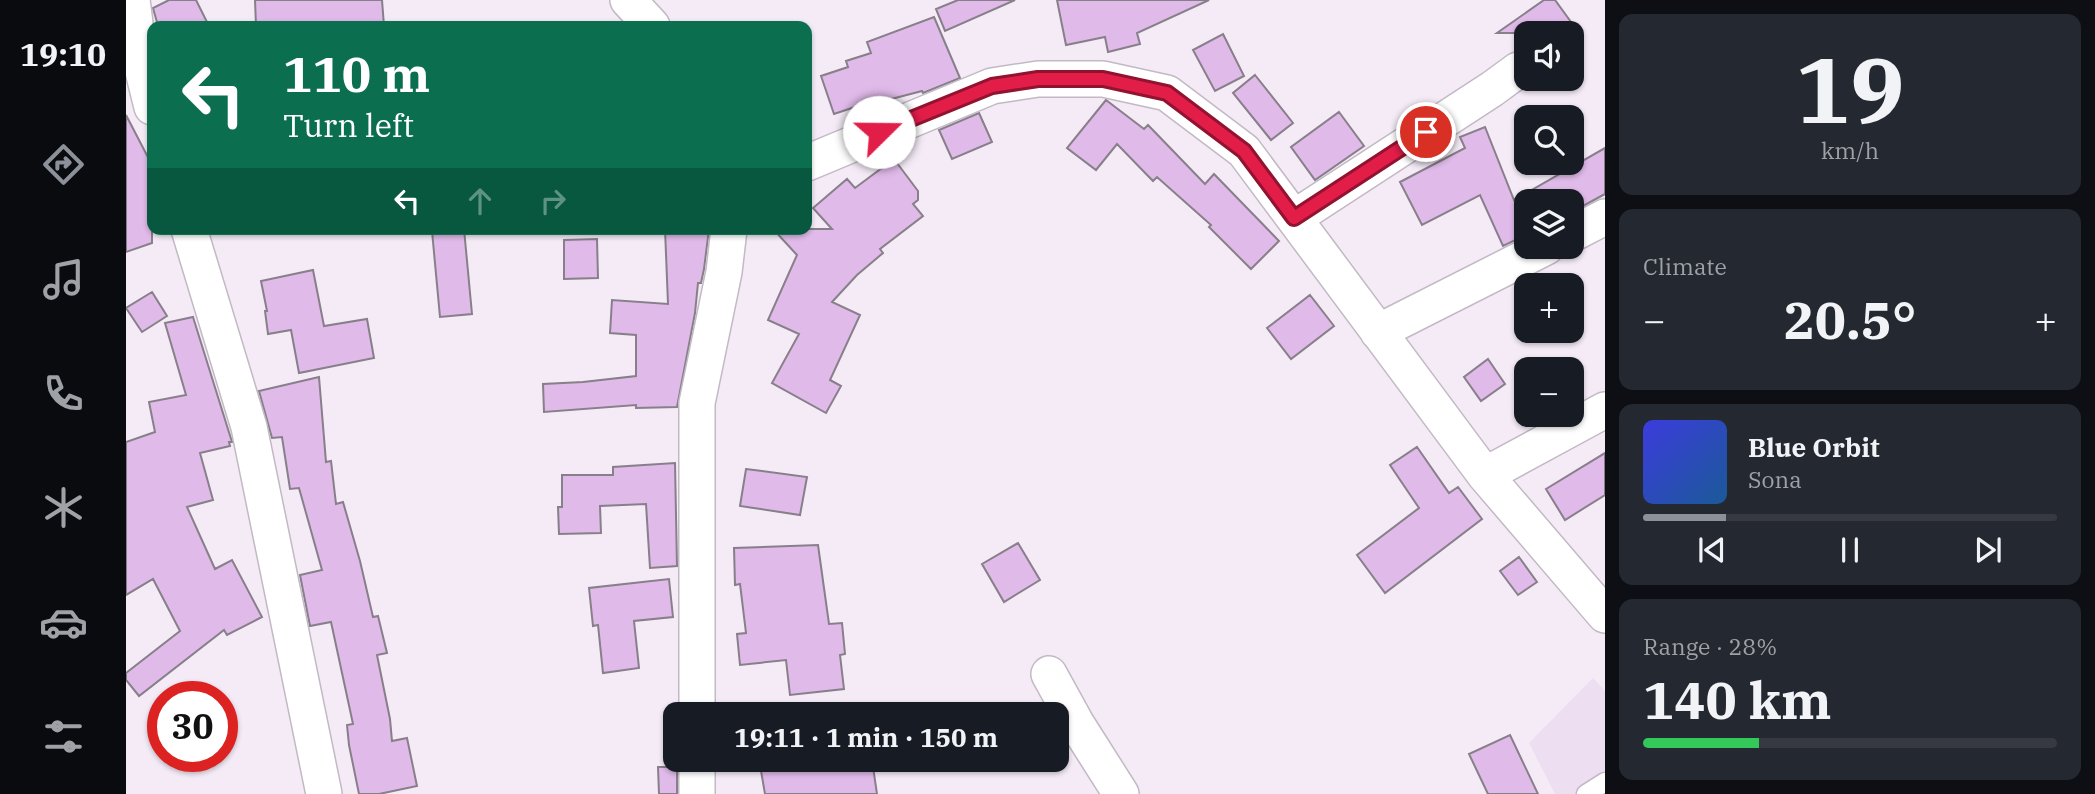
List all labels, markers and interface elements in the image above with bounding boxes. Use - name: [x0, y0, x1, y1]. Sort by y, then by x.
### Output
- map controls: [1514, 21, 1584, 427]
- button: sound: [1514, 21, 1584, 91]
- text: 19: [1795, 30, 1905, 148]
- text: 19:10: [20, 33, 106, 75]
- text: 110 m: [283, 42, 430, 105]
- icon: left: [168, 49, 259, 140]
- position arrow: [842, 95, 916, 169]
- pin: [1396, 102, 1456, 162]
- text: Turn left: [283, 104, 414, 146]
- button: search: [1514, 105, 1584, 175]
- icon: arrive: [1407, 113, 1445, 151]
- text: km/h: [1821, 135, 1879, 165]
- icon: directions: [39, 140, 88, 189]
- icon: left: [388, 182, 426, 220]
- icon: ahead: [461, 182, 499, 220]
- icon: right: [534, 182, 572, 220]
- button: layers: [1514, 189, 1584, 259]
- text: Climate: [1643, 251, 1727, 281]
- icon: music: [39, 255, 88, 304]
- button: +: [1514, 273, 1584, 343]
- text: 20.5°: [1784, 286, 1916, 353]
- text: −: [1643, 295, 1666, 344]
- text: +: [2034, 295, 2057, 344]
- button: −: [1514, 357, 1584, 427]
- icon: phone: [39, 369, 88, 418]
- text: Blue Orbit: [1748, 430, 1880, 464]
- text: Sona: [1748, 464, 1802, 494]
- icon: climate: [39, 483, 88, 532]
- icon: previous: [1693, 531, 1731, 569]
- icon: pause: [1831, 531, 1869, 569]
- icon: next: [1969, 531, 2007, 569]
- icon: car: [39, 598, 88, 647]
- text: Range · 28%: [1643, 631, 1777, 661]
- text: 140 km: [1643, 666, 1832, 733]
- speed limit sign: 30: [147, 681, 238, 772]
- icon: filters: [39, 712, 88, 761]
- text: 19:11 · 1 min · 150 m: [734, 720, 998, 754]

